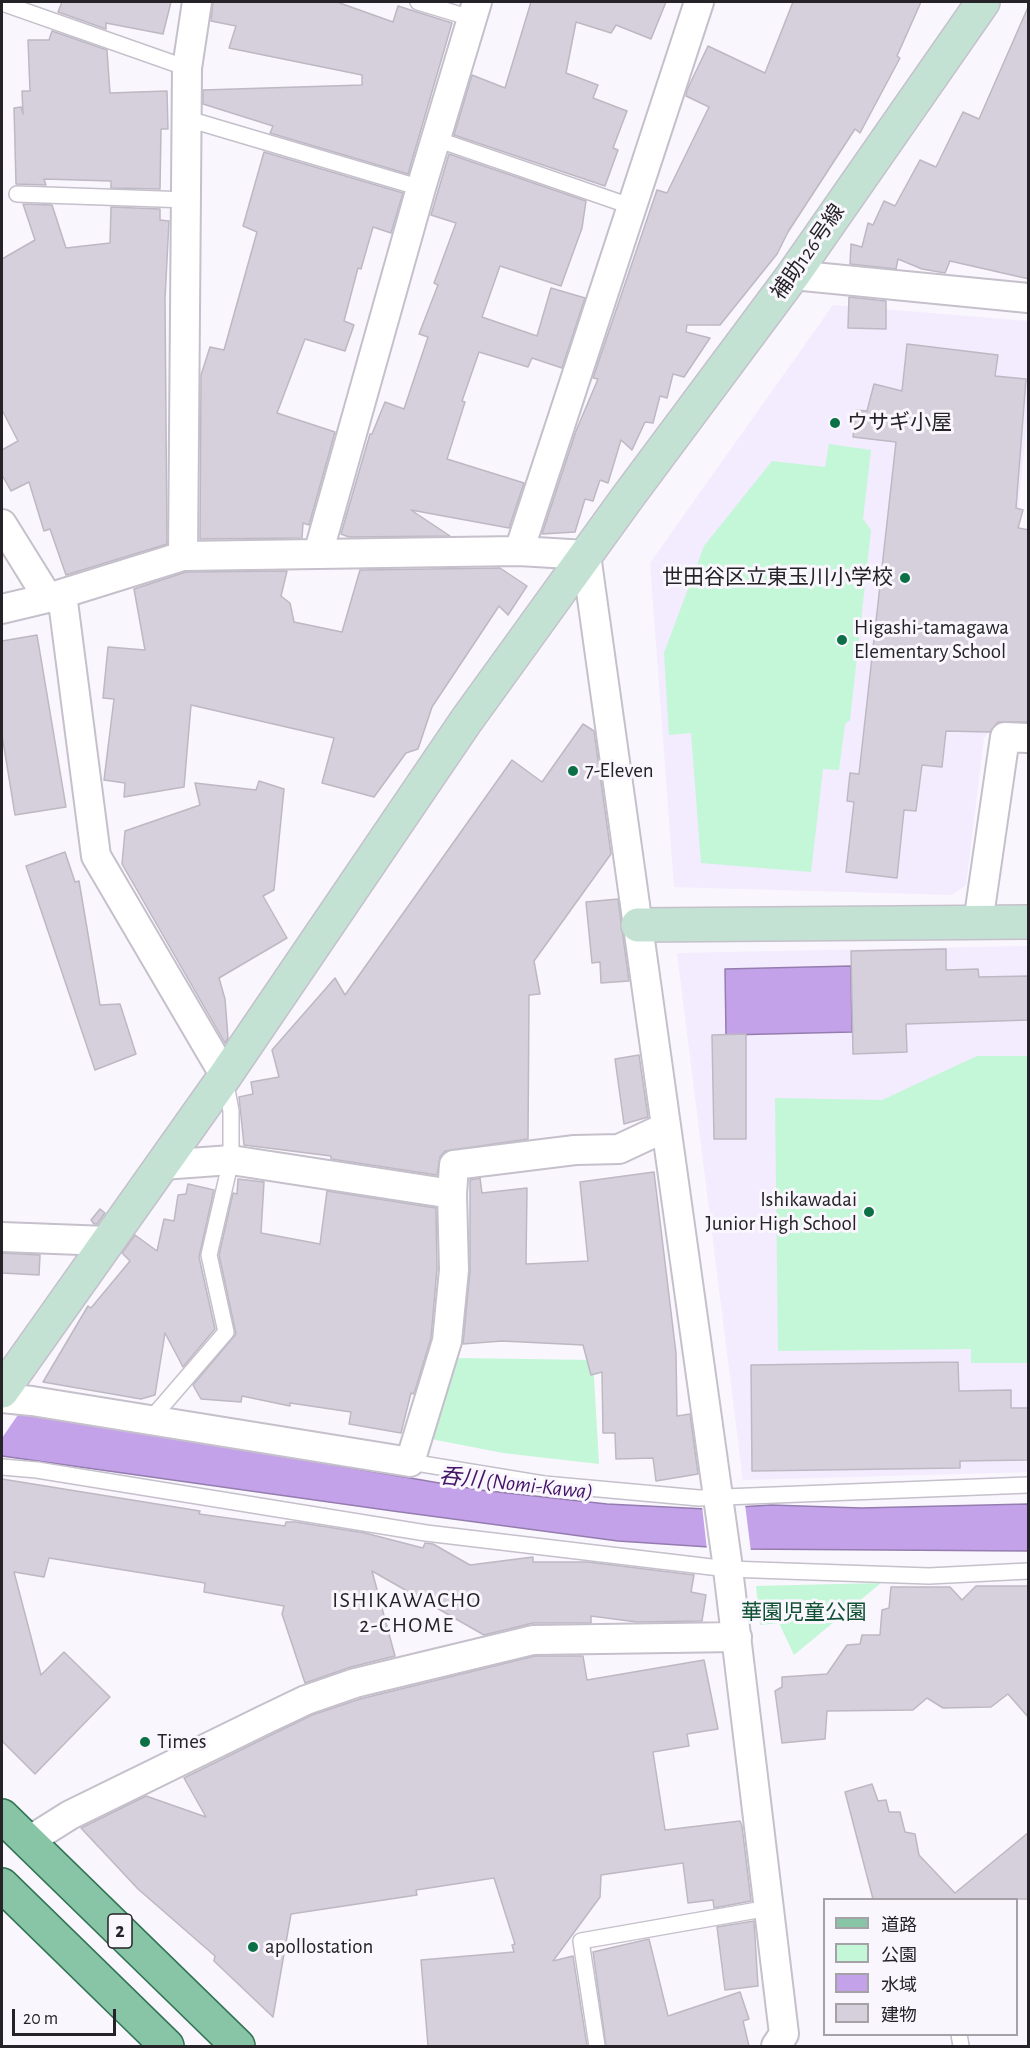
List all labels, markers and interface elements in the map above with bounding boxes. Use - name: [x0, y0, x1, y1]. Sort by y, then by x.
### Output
- street label: 補助126号線: [766, 199, 850, 305]
- place label: ウサギ小屋: [847, 410, 952, 436]
- marker: ウサギ小屋: [828, 416, 842, 430]
- place label: 世田谷区立東玉川小学校: [662, 565, 893, 591]
- marker: 世田谷区立東玉川小学校: [898, 571, 912, 585]
- place label: Higashi-tamagawa Elementary School: [854, 615, 1009, 665]
- marker: Higashi-tamagawa Elementary School: [835, 633, 849, 647]
- place label: 7-Eleven: [585, 758, 654, 784]
- marker: 7-Eleven: [566, 764, 580, 778]
- place label: Ishikawadai Junior High School: [706, 1187, 857, 1237]
- marker: Ishikawadai Junior High School: [862, 1205, 876, 1219]
- water label: 呑川 (Nomi-Kawa): [438, 1463, 594, 1505]
- district label: ISHIKAWACHO 2-CHOME: [332, 1587, 482, 1639]
- park label: 華園児童公園: [741, 1600, 867, 1626]
- place label: Times: [157, 1729, 207, 1755]
- marker: Times: [138, 1735, 152, 1749]
- legend: [823, 1898, 1018, 2036]
- road number: 2: [108, 1914, 132, 1948]
- text: 道路: [881, 1917, 917, 1935]
- place label: apollostation: [265, 1934, 373, 1960]
- marker: apollostation: [246, 1940, 260, 1954]
- text: 公園: [881, 1947, 917, 1965]
- text: 水域: [881, 1977, 917, 1995]
- scale bar: [15, 1997, 118, 2035]
- text: 建物: [881, 2007, 917, 2025]
- text: 20 m: [23, 2010, 58, 2028]

